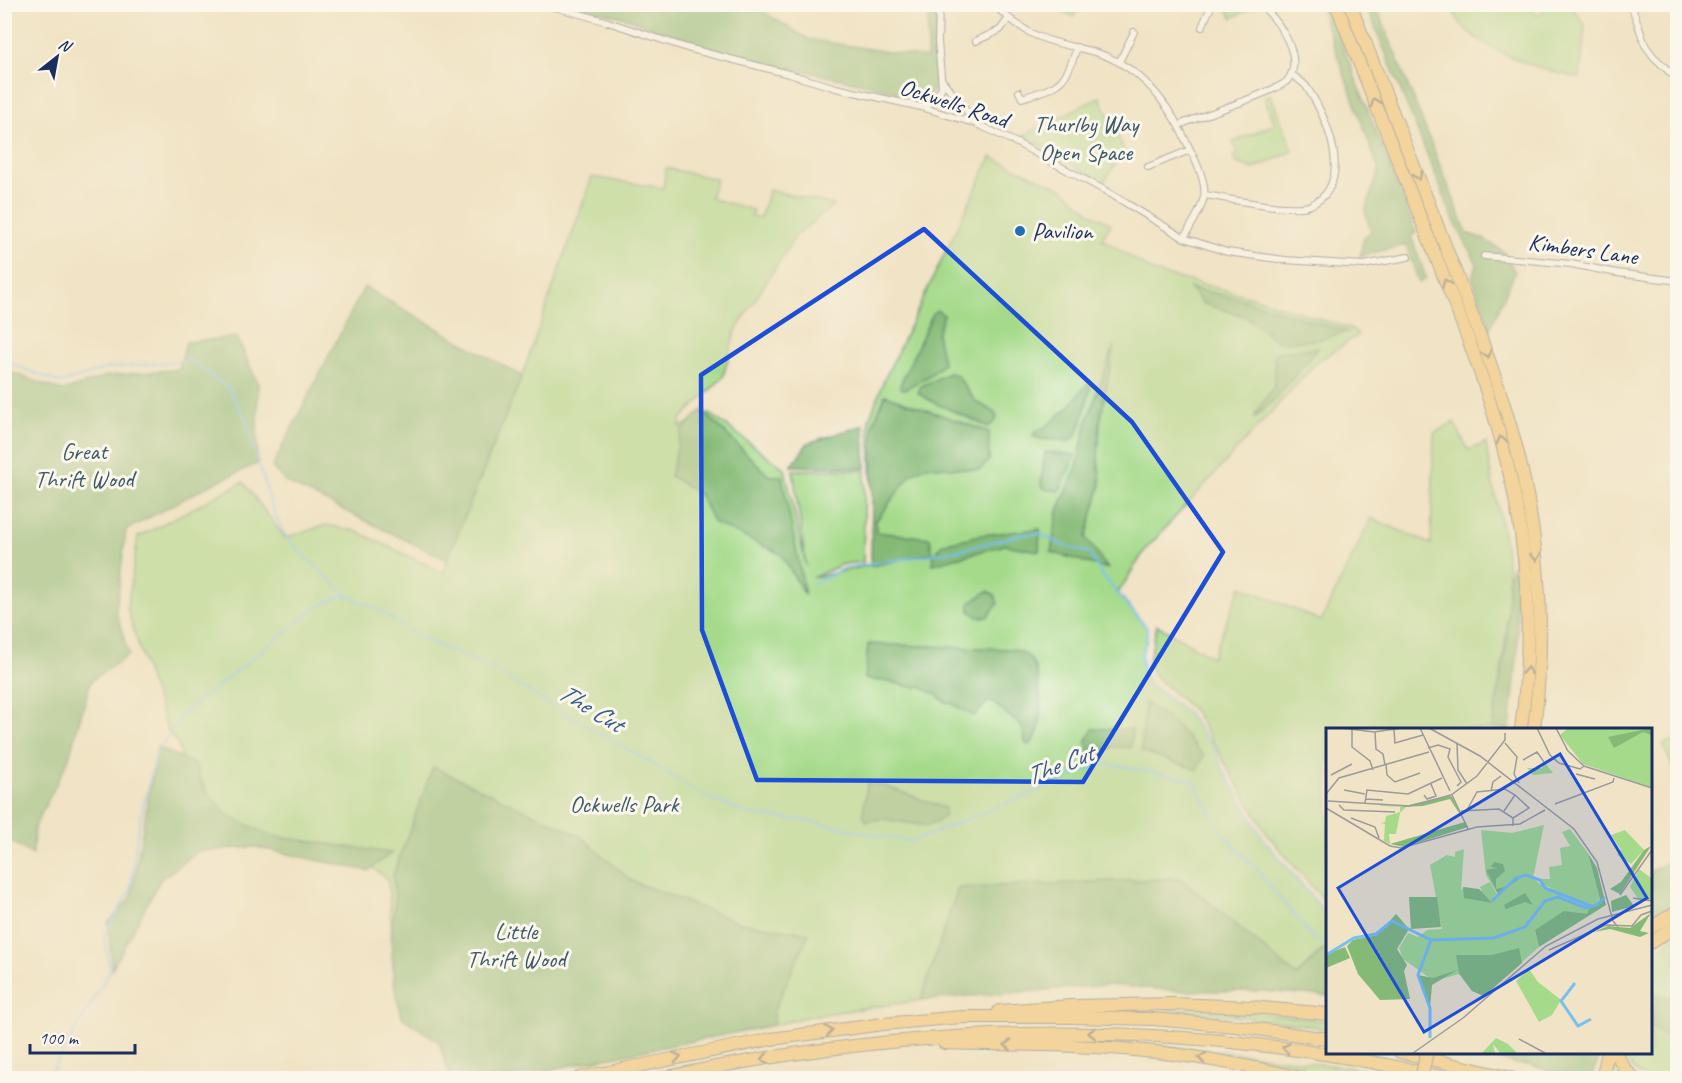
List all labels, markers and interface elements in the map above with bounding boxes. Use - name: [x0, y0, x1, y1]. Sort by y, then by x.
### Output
- north arrow: [27, 27, 87, 87]
- text: N: [55, 34, 76, 58]
- street label: Ockwells Road: [896, 71, 1015, 136]
- one-way arrow: [1370, 97, 1382, 108]
- park label: Thurlby Way Open Space: [1034, 109, 1140, 167]
- one-way arrow: [1410, 170, 1423, 181]
- place label: Pavilion: [1032, 216, 1094, 246]
- marker: Pavilion: [1013, 224, 1027, 238]
- street label: Kimbers Lane: [1527, 227, 1642, 272]
- one-way arrow: [1441, 278, 1453, 289]
- one-way arrow: [1479, 348, 1492, 359]
- one-way arrow: [1496, 435, 1509, 445]
- park label: Great Thrift Wood: [34, 436, 137, 494]
- one-way arrow: [1529, 553, 1542, 562]
- one-way arrow: [1520, 666, 1533, 675]
- water label: The Cut: [552, 675, 634, 742]
- inset map: [1326, 728, 1652, 1053]
- water label: The Cut: [1021, 735, 1103, 792]
- park label: Ockwells Park: [570, 789, 681, 819]
- park label: Little Thrift Wood: [466, 916, 569, 974]
- scale bar: [30, 1017, 135, 1055]
- one-way arrow: [824, 1025, 834, 1037]
- text: 100 m: [39, 1027, 80, 1049]
- one-way arrow: [1087, 1027, 1096, 1039]
- one-way arrow: [1003, 1038, 1012, 1051]
- one-way arrow: [1282, 1043, 1291, 1055]
- one-way arrow: [672, 1051, 682, 1064]
- one-way arrow: [760, 1052, 770, 1065]
- one-way arrow: [1197, 1053, 1207, 1065]

